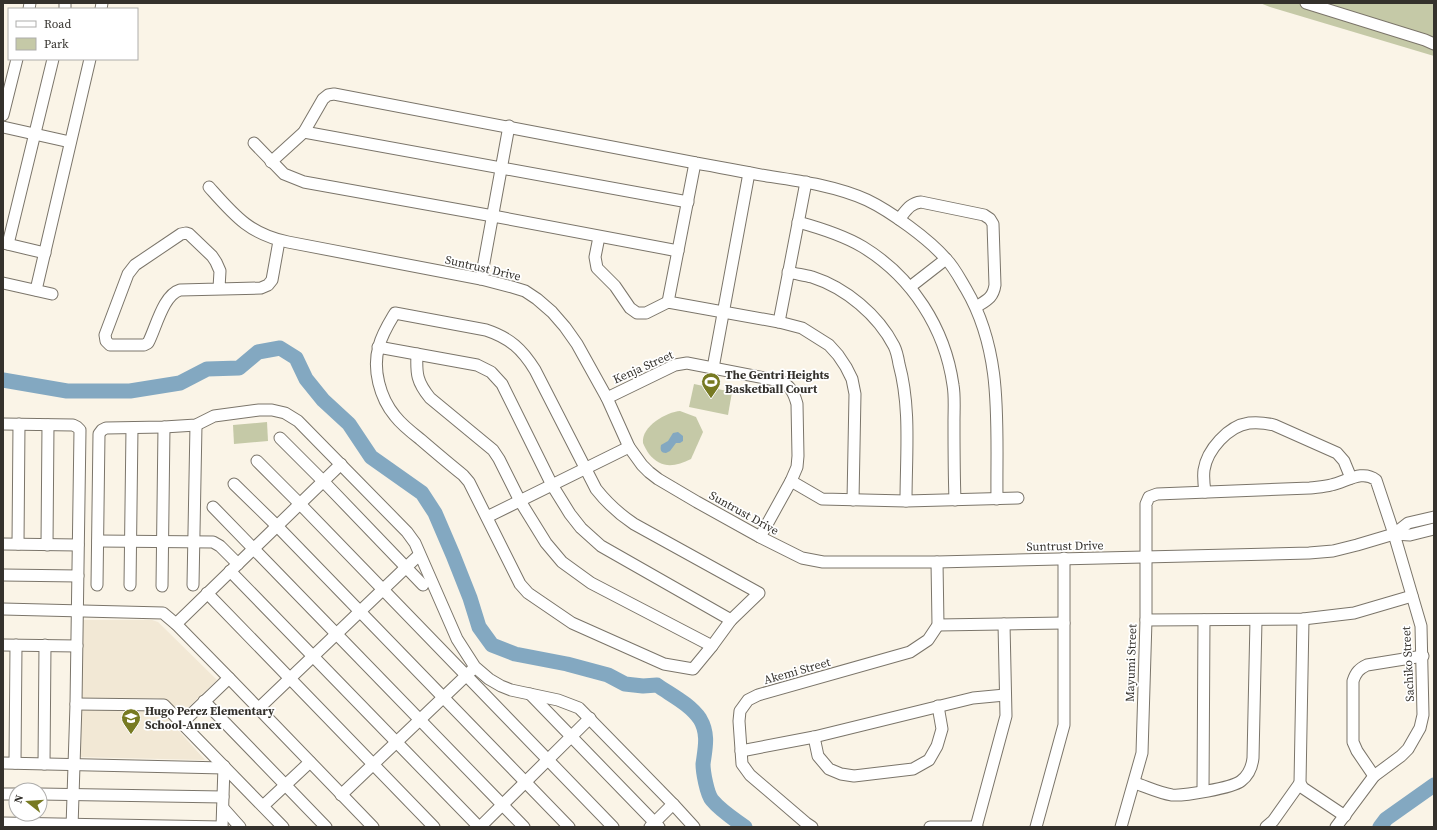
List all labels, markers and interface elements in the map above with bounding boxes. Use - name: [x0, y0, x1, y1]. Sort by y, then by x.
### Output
- legend: [8, 8, 138, 60]
- text: Road: [44, 16, 71, 32]
- text: Park: [44, 36, 69, 52]
- street label: Suntrust Drive: [444, 252, 522, 284]
- street label: Kenja Street: [610, 347, 676, 387]
- place label: The Gentri Heights Basketball Court: [725, 367, 830, 397]
- sports icon: The Gentri Heights Basketball Court: [700, 371, 722, 399]
- street label: Suntrust Drive: [706, 487, 782, 539]
- street label: Suntrust Drive: [1026, 537, 1104, 555]
- street label: Mayumi Street: [1122, 624, 1140, 702]
- street label: Sachiko Street: [1398, 626, 1418, 702]
- street label: Akemi Street: [762, 654, 832, 688]
- place label: Hugo Perez Elementary School-Annex: [145, 703, 275, 733]
- school or university icon: Hugo Perez Elementary School-Annex: [120, 707, 142, 735]
- north arrow: [8, 782, 48, 822]
- text: N: [11, 793, 27, 805]

